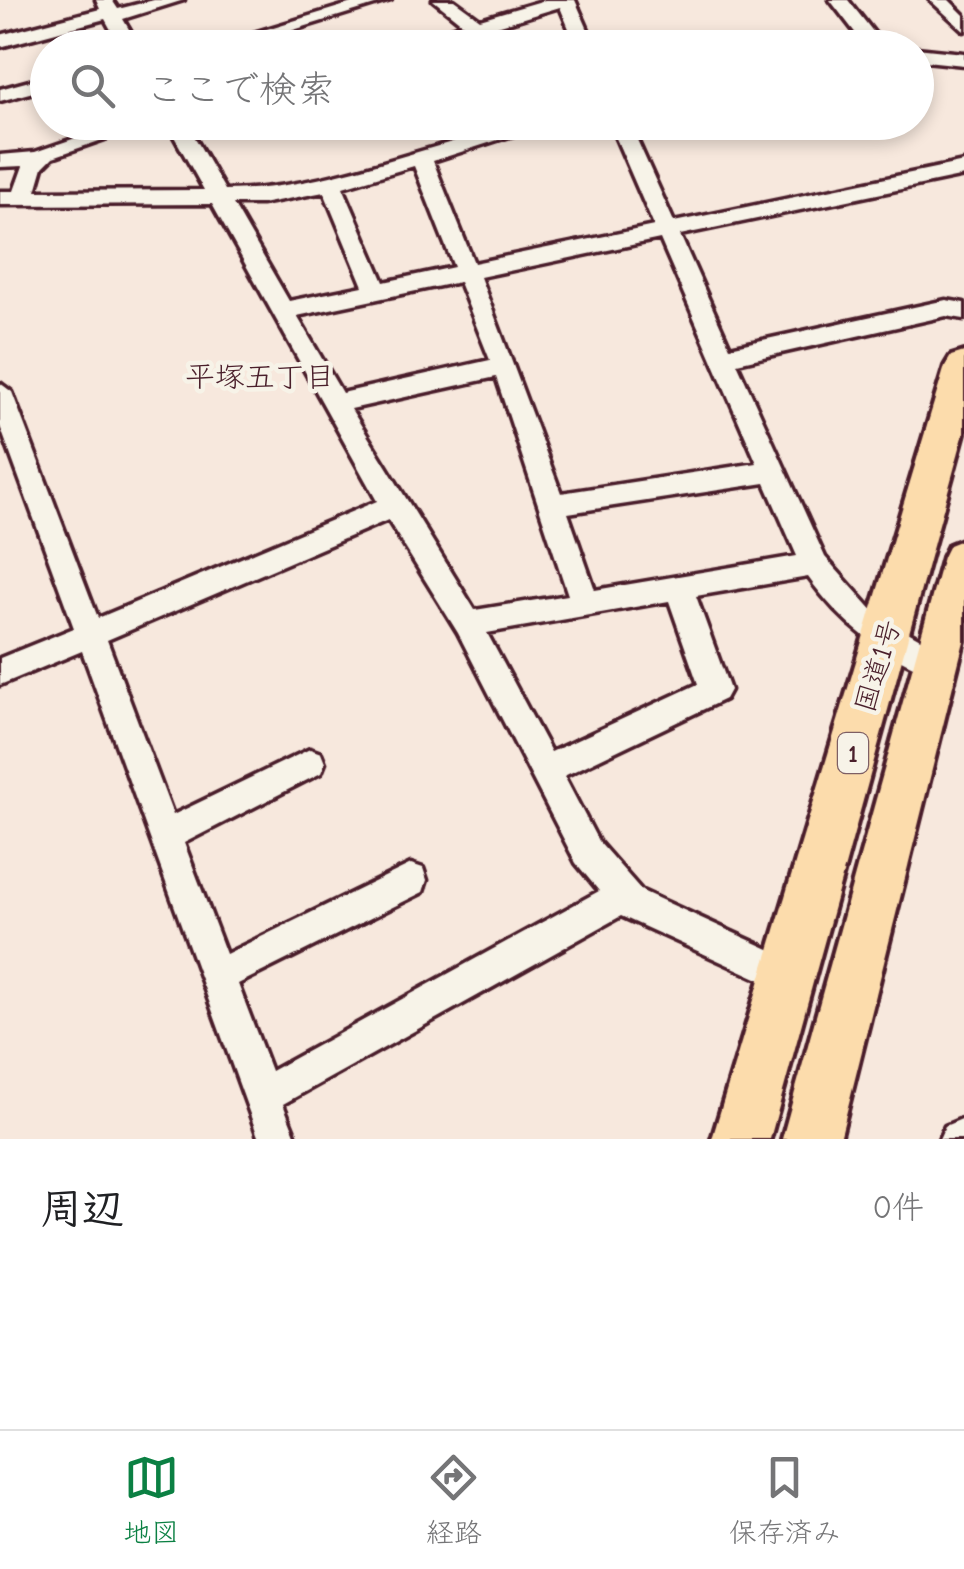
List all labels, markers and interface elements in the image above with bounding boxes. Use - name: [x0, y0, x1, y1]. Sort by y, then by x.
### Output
- search box: [30, 30, 934, 140]
- icon: search: [65, 58, 120, 113]
- text: ここで検索: [145, 68, 335, 112]
- district label: 平塚五丁目: [185, 360, 335, 395]
- street label: 国道1号: [849, 616, 907, 716]
- road number: 1: [838, 733, 868, 773]
- text: 周辺: [40, 1185, 124, 1234]
- text: 0件: [873, 1189, 924, 1226]
- tab: 地図: [123, 1450, 179, 1550]
- tab: 経路: [426, 1450, 482, 1550]
- tab: 保存済み: [729, 1450, 841, 1550]

